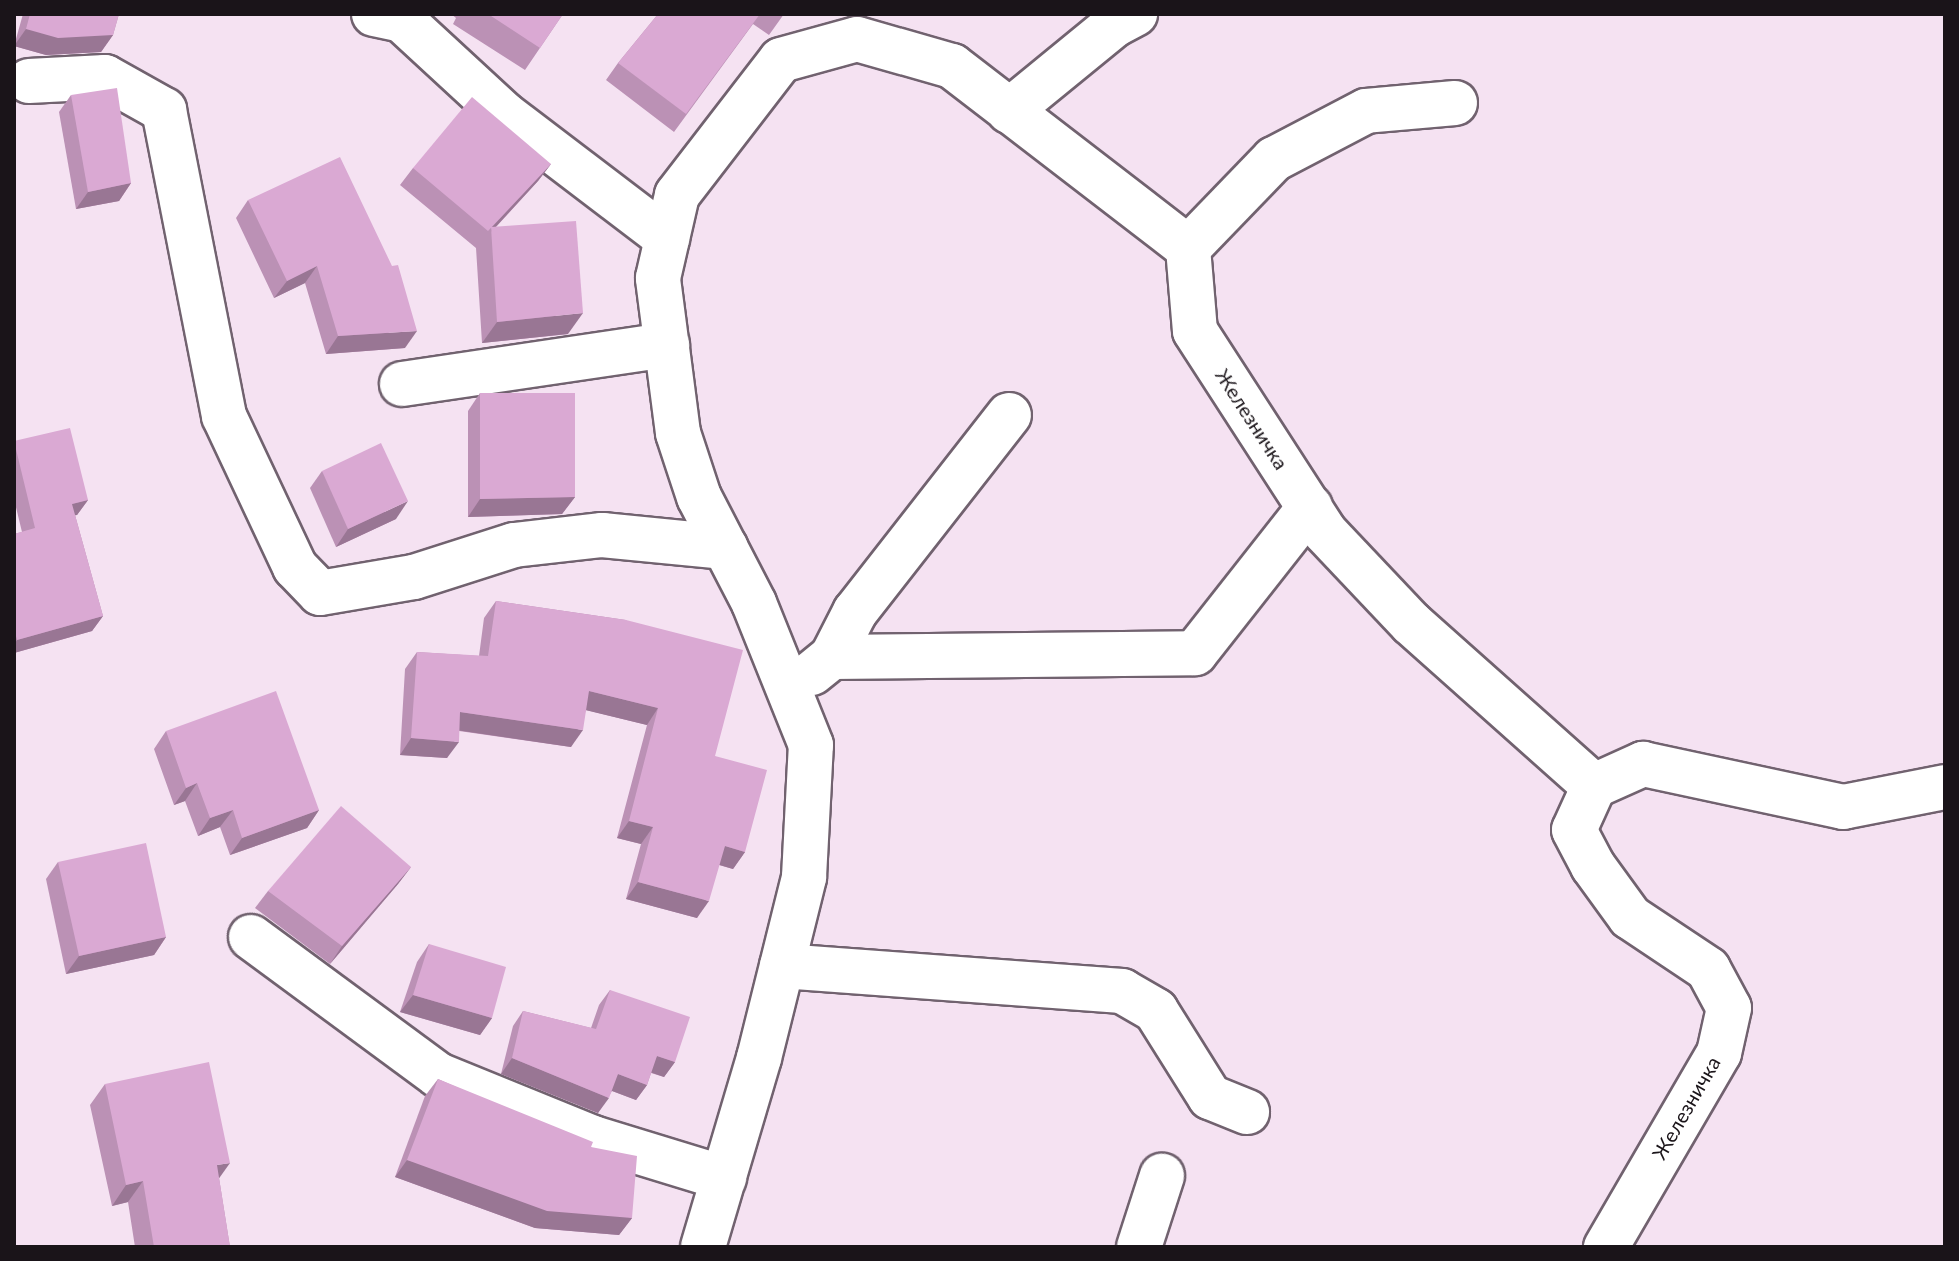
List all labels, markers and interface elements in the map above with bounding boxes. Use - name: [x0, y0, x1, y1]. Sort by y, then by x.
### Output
- street label: Железничка: [1211, 364, 1293, 474]
- street label: Железничка: [1647, 1052, 1725, 1164]

